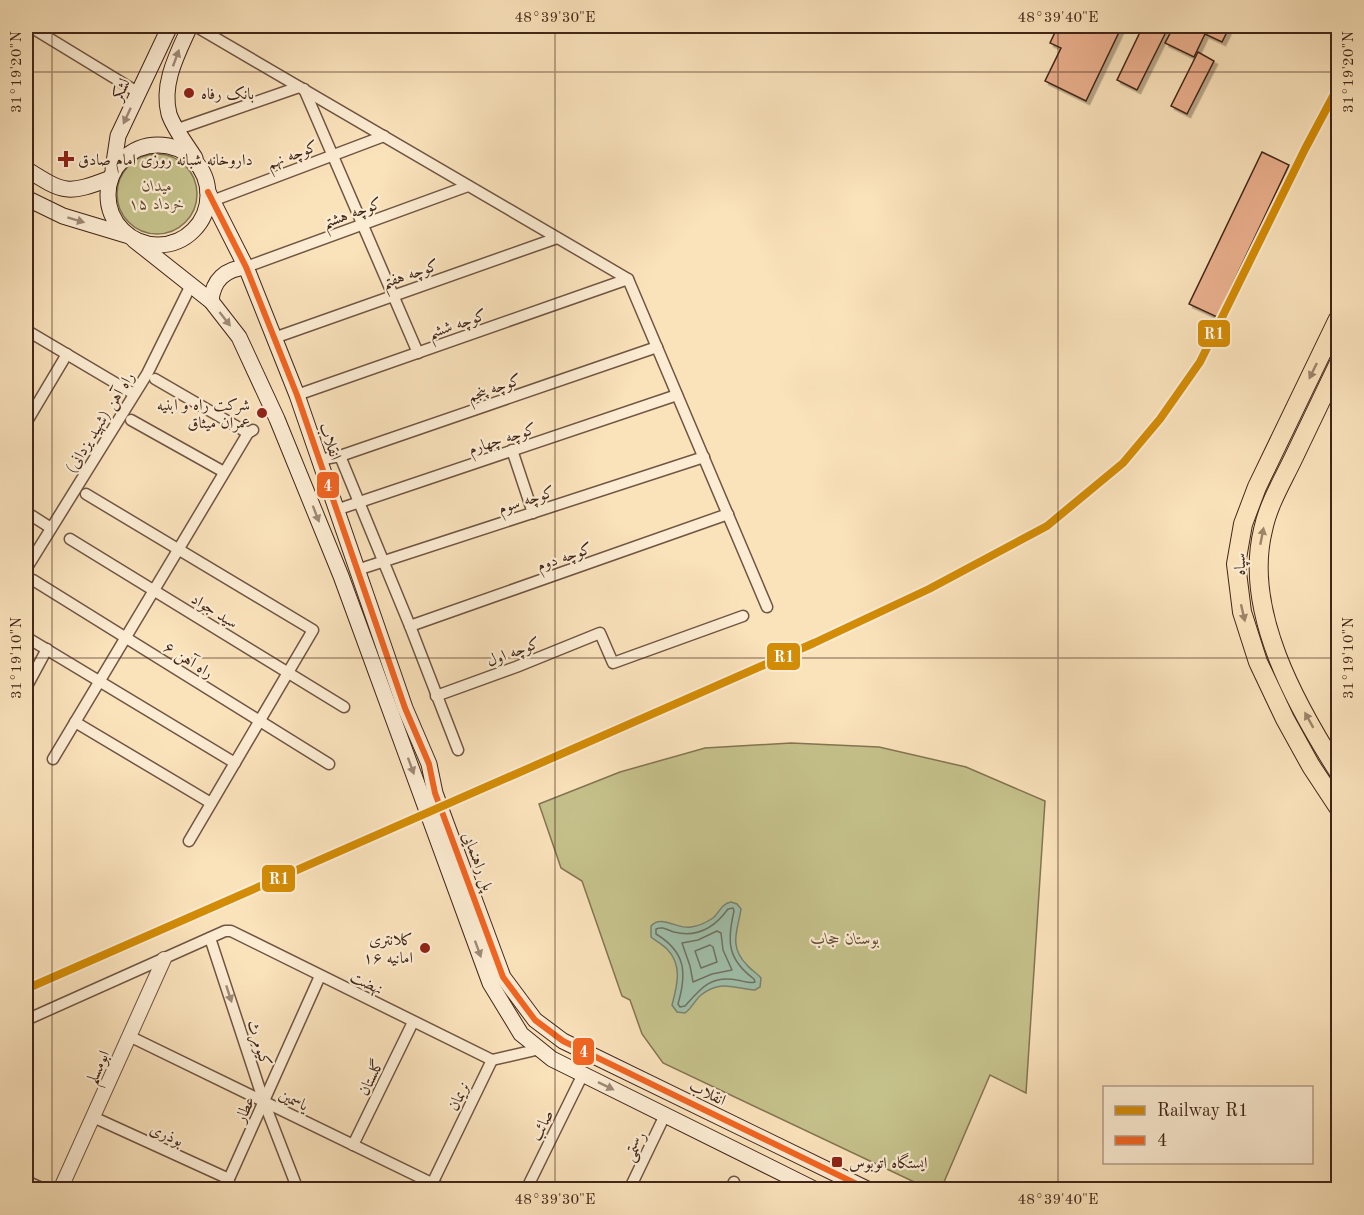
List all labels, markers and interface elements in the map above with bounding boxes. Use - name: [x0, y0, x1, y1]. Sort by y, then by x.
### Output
- text: 48°39'30"E: [515, 11, 595, 26]
- text: 48°39'40"E: [1018, 11, 1098, 26]
- text: 31°19'20"N: [10, 31, 25, 113]
- text: 31°19'20"N: [1342, 31, 1357, 113]
- one-way arrow: [171, 48, 181, 66]
- street label: لشکر: [108, 76, 135, 106]
- place label: بانک رفاه: [201, 85, 254, 103]
- marker: بانک رفاه: [182, 86, 196, 100]
- one-way arrow: [123, 108, 132, 125]
- street label: کوچه نهم: [265, 138, 323, 178]
- marker: داروخانه شبانه روزی امام صادق: [59, 152, 73, 166]
- place label: داروخانه شبانه روزی امام صادق: [78, 153, 253, 174]
- park label: میدان ۱۵ خرداد: [129, 179, 185, 214]
- street label: کوچه هشتم: [321, 195, 387, 239]
- one-way arrow: [67, 215, 85, 225]
- street label: کوچه هفتم: [380, 257, 443, 299]
- street label: کوچه ششم: [426, 307, 491, 349]
- one-way arrow: [218, 311, 231, 327]
- line badge: R1: [1197, 319, 1231, 348]
- text: R1: [1204, 327, 1224, 343]
- one-way arrow: [1308, 363, 1318, 380]
- street label: راه آهن (شهید یزدانی): [61, 368, 140, 478]
- street label: کوچه پنجم: [465, 371, 525, 411]
- place label: شرکت راه و ابنیه عمران میثاق: [157, 397, 250, 433]
- marker: شرکت راه و ابنیه عمران میثاق: [255, 406, 269, 420]
- street label: کوچه چهارم: [466, 420, 540, 463]
- street label: انقلاب: [314, 421, 343, 463]
- line badge: 4: [316, 471, 340, 499]
- text: 4: [323, 479, 333, 495]
- street label: کوچه سوم: [496, 483, 558, 522]
- one-way arrow: [312, 505, 321, 523]
- one-way arrow: [1258, 526, 1267, 545]
- street label: کوچه دوم: [535, 540, 596, 579]
- street label: سپاه: [1233, 553, 1251, 575]
- street label: سید جواد: [187, 591, 240, 633]
- one-way arrow: [1239, 603, 1248, 622]
- text: 31°19'10"N: [10, 617, 25, 699]
- text: 31°19'10"N: [1342, 617, 1357, 699]
- street label: کوچه اول: [484, 634, 543, 672]
- street label: راه آهن ۶: [159, 637, 217, 684]
- line badge: R1: [766, 642, 801, 671]
- text: R1: [774, 650, 794, 666]
- one-way arrow: [1304, 712, 1314, 729]
- one-way arrow: [407, 757, 417, 775]
- street label: پل راهنمایی: [457, 830, 496, 895]
- line badge: R1: [261, 864, 296, 893]
- text: R1: [269, 872, 289, 888]
- place label: کلانتری ۱۶ امانیه: [363, 932, 413, 967]
- park label: بوستان حجاب: [811, 932, 879, 949]
- one-way arrow: [474, 940, 484, 958]
- marker: کلانتری ۱۶ امانیه: [418, 941, 432, 955]
- street label: نهضت: [347, 969, 385, 999]
- one-way arrow: [224, 985, 234, 1003]
- street label: کیومرث: [241, 1018, 274, 1069]
- line badge: 4: [572, 1037, 595, 1066]
- text: 4: [579, 1045, 589, 1061]
- street label: ابومسلم: [83, 1048, 120, 1090]
- street label: گلستان: [354, 1056, 387, 1099]
- street label: انقلاب: [686, 1078, 728, 1110]
- street label: نریمان: [446, 1080, 474, 1114]
- one-way arrow: [598, 1081, 615, 1091]
- legend: [1103, 1086, 1313, 1164]
- street label: یاسمین: [276, 1087, 311, 1116]
- street label: عطار: [232, 1094, 259, 1127]
- text: Railway R1: [1157, 1102, 1248, 1120]
- street label: صائب: [529, 1108, 558, 1144]
- street label: بوذری: [147, 1122, 185, 1151]
- street label: رستمی: [622, 1129, 652, 1165]
- text: 4: [1157, 1132, 1167, 1150]
- place label: ایستگاه اتوبوس: [849, 1152, 927, 1173]
- marker: ایستگاه اتوبوس: [830, 1155, 844, 1169]
- text: 48°39'30"E: [515, 1193, 595, 1208]
- text: 48°39'40"E: [1018, 1193, 1098, 1208]

